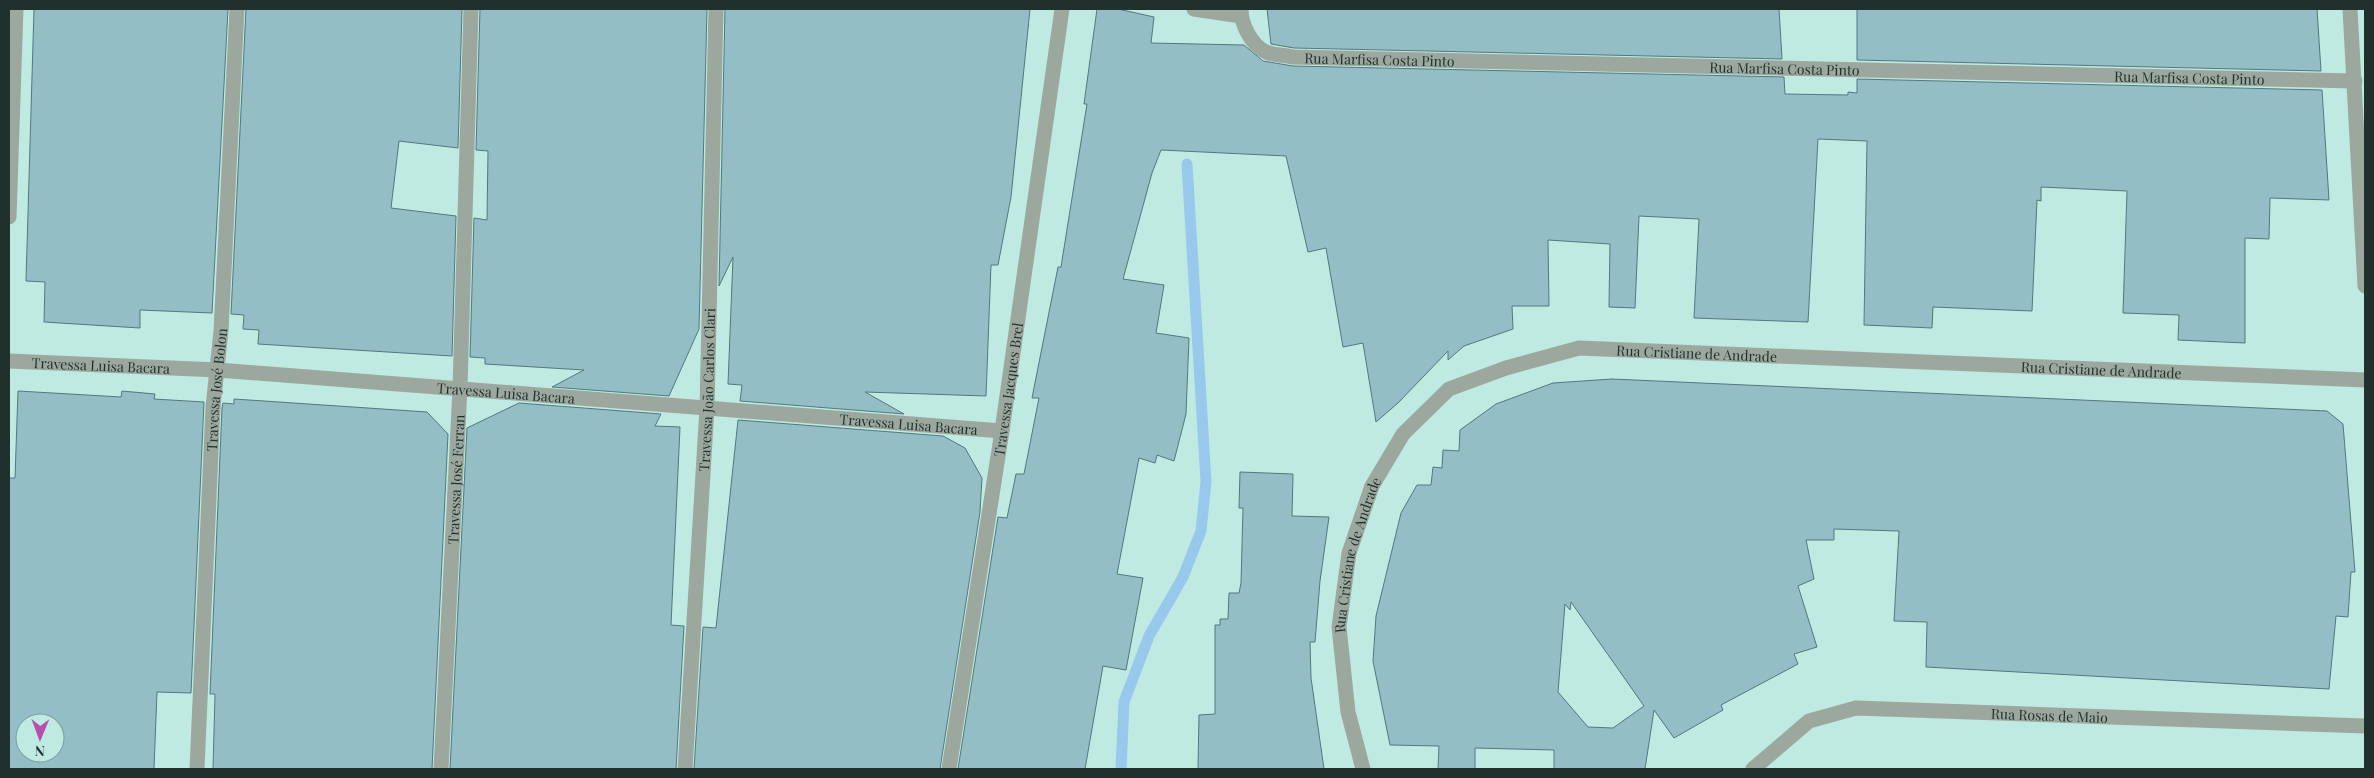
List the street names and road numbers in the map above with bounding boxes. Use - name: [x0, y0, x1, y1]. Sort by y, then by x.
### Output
- street label: Rua Marfisa Costa Pinto: [1304, 48, 1455, 70]
- street label: Rua Marfisa Costa Pinto: [1709, 57, 1860, 79]
- street label: Rua Marfisa Costa Pinto: [2114, 66, 2265, 88]
- street label: Travessa João Carlos Clari: [694, 308, 719, 472]
- street label: Travessa Jacques Brel: [989, 321, 1027, 458]
- street label: Travessa José Bolon: [202, 326, 231, 452]
- street label: Rua Cristiane de Andrade: [1616, 340, 1777, 366]
- street label: Travessa Luisa Bacara: [31, 352, 170, 377]
- street label: Rua Cristiane de Andrade: [2021, 357, 2182, 382]
- street label: Travessa Luisa Bacara: [436, 378, 576, 407]
- street label: Travessa Luisa Bacara: [839, 409, 978, 439]
- street label: Travessa José Ferran: [443, 413, 468, 545]
- street label: Rua Cristiane de Andrade: [1329, 473, 1385, 634]
- street label: Rua Rosas de Maio: [1991, 703, 2108, 726]

